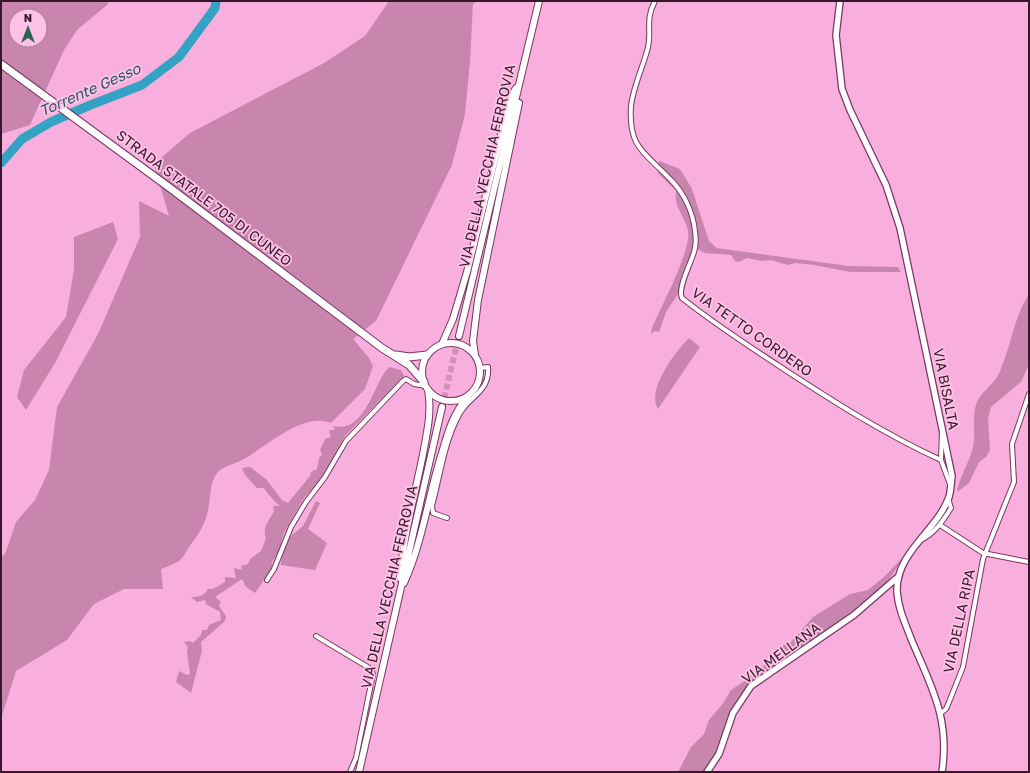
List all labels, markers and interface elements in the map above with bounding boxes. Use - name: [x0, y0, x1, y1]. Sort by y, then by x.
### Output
- north arrow: [8, 8, 48, 48]
- text: N: [24, 11, 32, 24]
- water label: Torrente Gesso: [36, 58, 144, 119]
- street label: VIA DELLA VECCHIA FERROVIA: [455, 62, 518, 269]
- street label: STRADA STATALE 705 DI CUNEO: [113, 126, 295, 269]
- street label: VIA TETTO CORDERO: [689, 284, 816, 380]
- street label: VIA BISALTA: [930, 347, 963, 432]
- street label: VIA DELLA VECCHIA FERROVIA: [357, 483, 420, 690]
- street label: VIA DELLA RIPA: [939, 567, 978, 674]
- street label: VIA MELLANA: [738, 618, 824, 687]

